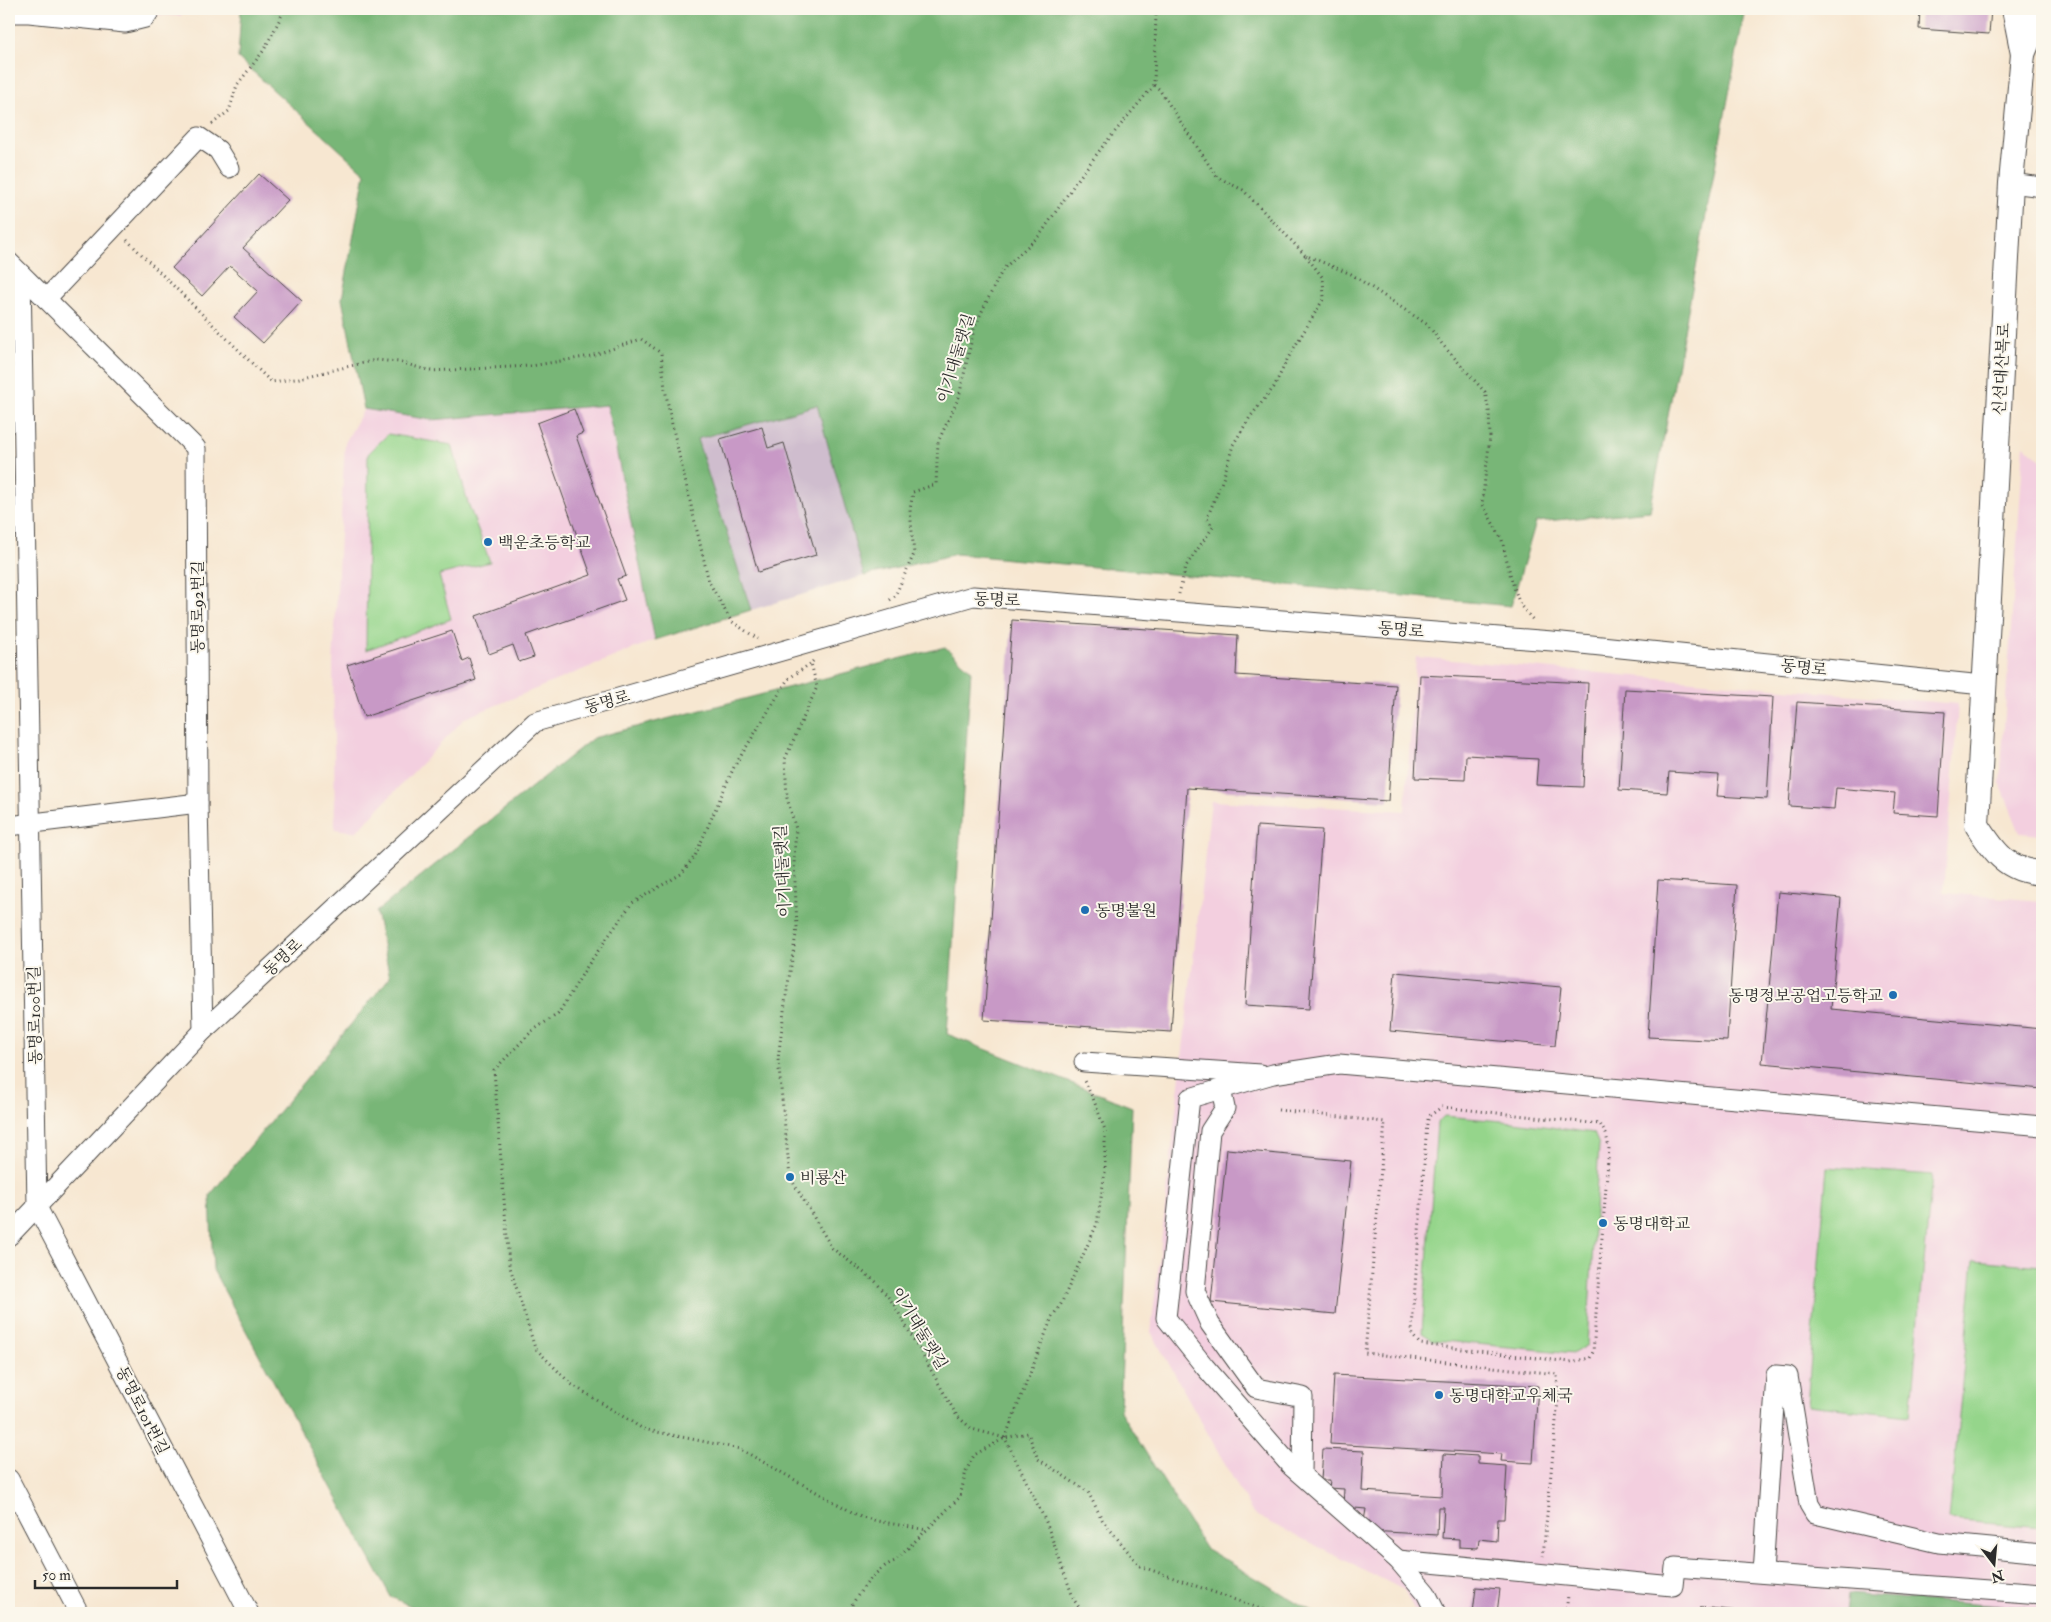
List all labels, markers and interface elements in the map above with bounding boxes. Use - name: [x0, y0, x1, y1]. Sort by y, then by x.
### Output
- street label: 이기대둘랫길: [933, 311, 979, 406]
- street label: 신선대산복로: [1990, 322, 2014, 416]
- place label: 백운초등학교: [498, 533, 591, 553]
- marker: 백운초등학교: [482, 536, 494, 548]
- street label: 동명로92번길: [188, 560, 208, 654]
- street label: 동명로: [973, 589, 1021, 611]
- street label: 동명로: [1377, 618, 1425, 642]
- street label: 동명로: [1780, 656, 1829, 680]
- street label: 동명로: [582, 686, 633, 718]
- street label: 이기대둘랫길: [771, 824, 795, 918]
- place label: 동명불원: [1095, 901, 1157, 921]
- marker: 동명불원: [1079, 904, 1091, 916]
- street label: 동명로: [259, 934, 307, 981]
- street label: 동명로100번길: [24, 965, 46, 1065]
- place label: 동명정보공업고등학교: [1728, 986, 1883, 1006]
- marker: 동명정보공업고등학교: [1887, 989, 1899, 1001]
- place label: 비룡산: [800, 1168, 847, 1188]
- marker: 비룡산: [784, 1171, 796, 1183]
- place label: 동명대학교: [1613, 1214, 1690, 1234]
- marker: 동명대학교: [1597, 1217, 1609, 1229]
- street label: 이기대둘랫길: [887, 1284, 952, 1373]
- street label: 동명로101번길: [111, 1363, 173, 1458]
- place label: 동명대학교우체국: [1449, 1386, 1573, 1406]
- marker: 동명대학교우체국: [1433, 1389, 1445, 1401]
- north arrow: [1968, 1540, 2018, 1590]
- scale bar: [35, 1557, 178, 1589]
- text: 50 m: [42, 1566, 71, 1585]
- text: N: [1989, 1566, 2007, 1586]

